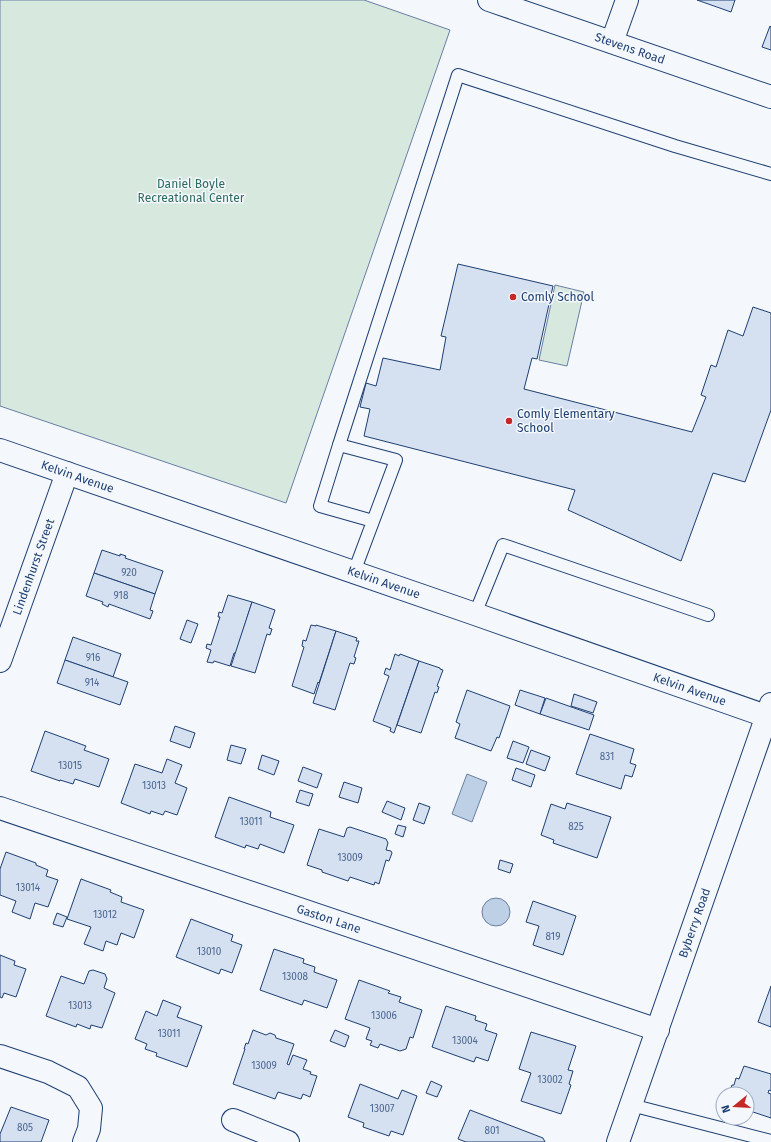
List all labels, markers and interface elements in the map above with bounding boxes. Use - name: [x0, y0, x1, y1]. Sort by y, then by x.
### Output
- street label: Stevens Road: [593, 30, 667, 67]
- park label: Daniel Boyle Recreational Center: [138, 177, 245, 205]
- place label: Comly School: [521, 290, 595, 304]
- marker: Comly School: [508, 292, 518, 302]
- place label: Comly Elementary School: [517, 407, 615, 435]
- marker: Comly Elementary School: [504, 416, 514, 426]
- street label: Kelvin Avenue: [39, 458, 116, 496]
- street label: Lindenhurst Street: [10, 516, 57, 617]
- street label: Kelvin Avenue: [345, 563, 422, 602]
- house number: 920: [121, 567, 137, 579]
- house number: 918: [114, 590, 129, 602]
- house number: 916: [86, 652, 100, 664]
- street label: Kelvin Avenue: [651, 670, 728, 708]
- house number: 914: [85, 677, 100, 689]
- house number: 831: [600, 751, 614, 763]
- house number: 13015: [58, 760, 82, 772]
- house number: 13013: [142, 780, 166, 792]
- house number: 13011: [239, 816, 263, 828]
- house number: 825: [568, 821, 584, 833]
- house number: 13009: [337, 852, 363, 864]
- house number: 13014: [16, 882, 41, 894]
- street label: Byberry Road: [676, 886, 713, 960]
- street label: Gaston Lane: [295, 902, 363, 936]
- house number: 13012: [93, 909, 117, 921]
- house number: 819: [546, 931, 560, 943]
- house number: 13010: [197, 946, 222, 958]
- house number: 13008: [282, 971, 308, 983]
- house number: 13013: [68, 1000, 92, 1012]
- house number: 13006: [371, 1010, 397, 1022]
- house number: 13011: [157, 1028, 181, 1040]
- house number: 13004: [452, 1035, 479, 1047]
- house number: 13009: [251, 1060, 277, 1072]
- house number: 13002: [537, 1074, 563, 1086]
- north arrow: [715, 1086, 755, 1126]
- house number: 13007: [370, 1103, 395, 1115]
- text: N: [719, 1103, 733, 1114]
- house number: 805: [17, 1122, 33, 1134]
- house number: 801: [484, 1125, 500, 1137]

